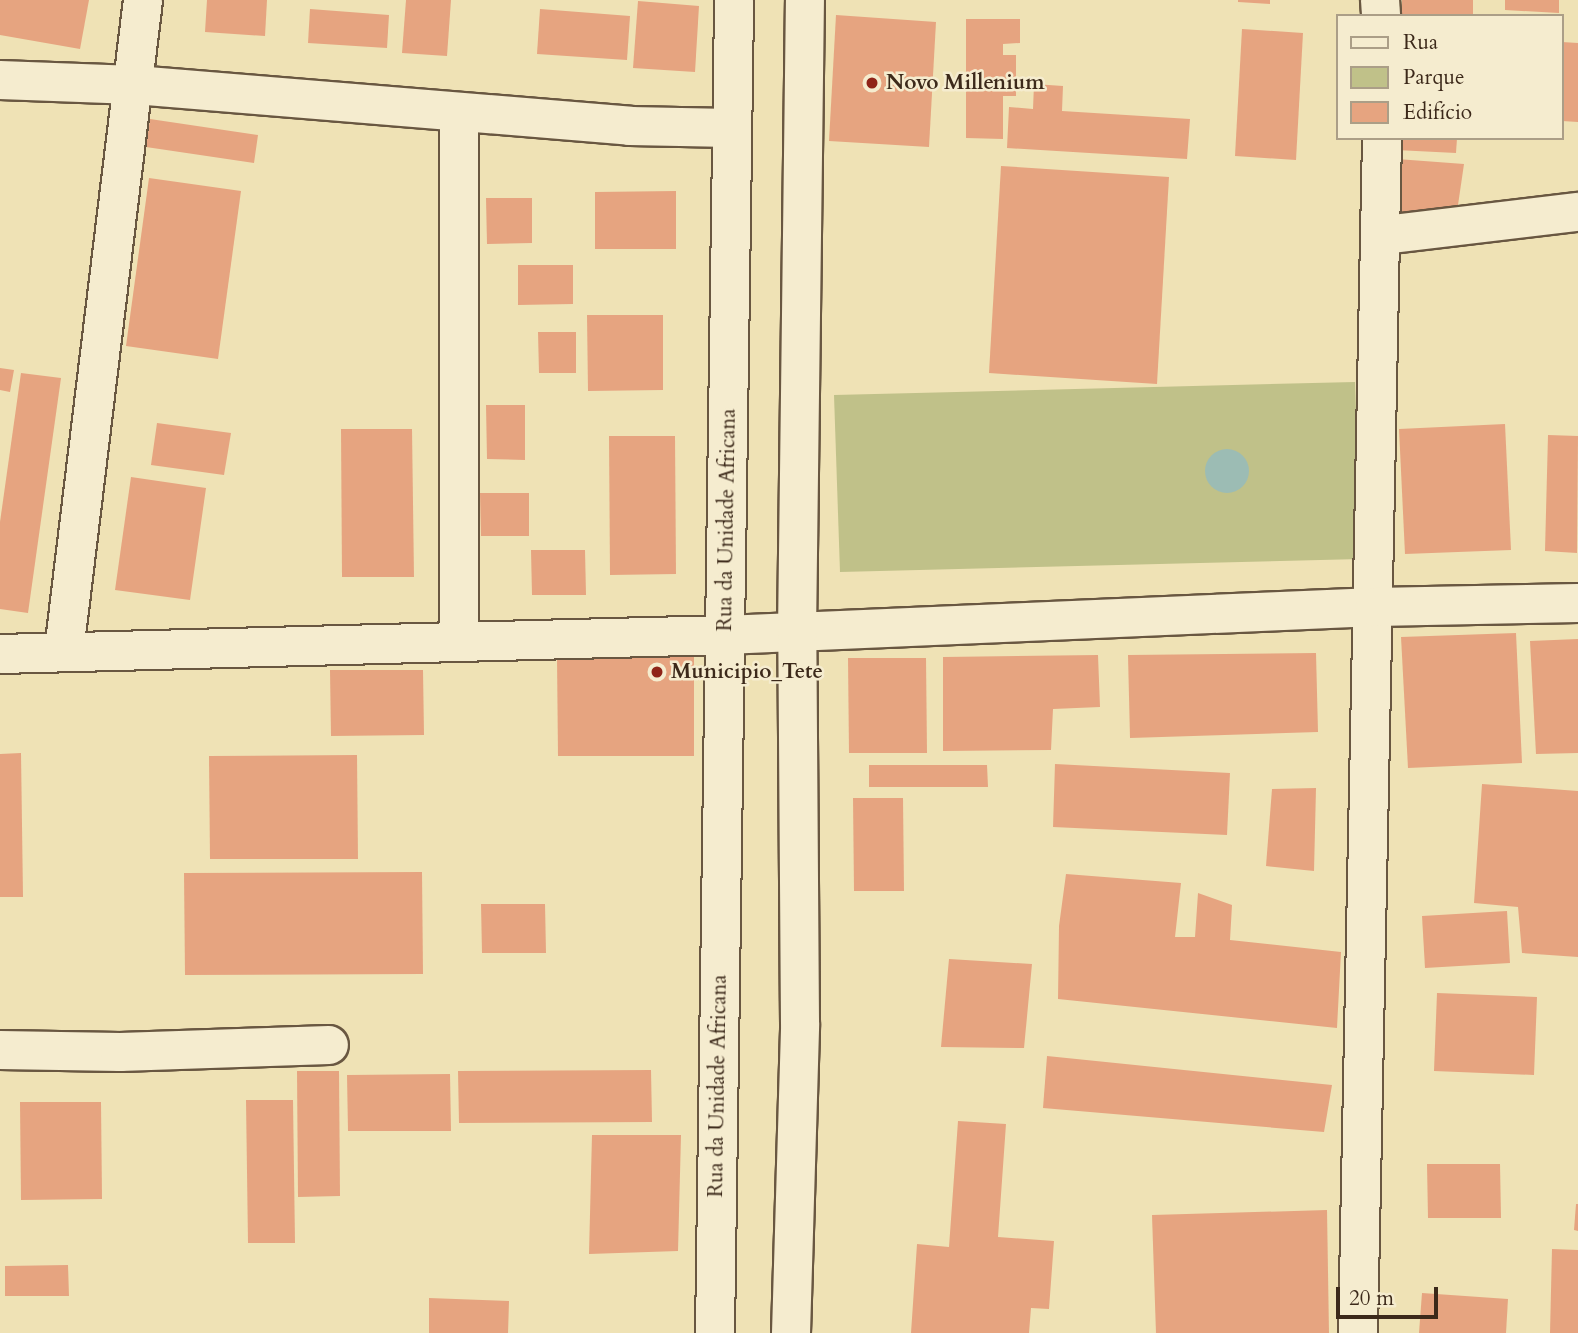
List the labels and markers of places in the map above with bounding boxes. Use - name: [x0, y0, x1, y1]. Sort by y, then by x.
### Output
- place label: Novo Millenium: [886, 70, 1045, 96]
- marker: Novo Millenium: [864, 75, 880, 91]
- place label: Municipio_Tete: [671, 659, 823, 685]
- marker: Municipio_Tete: [649, 664, 665, 680]

